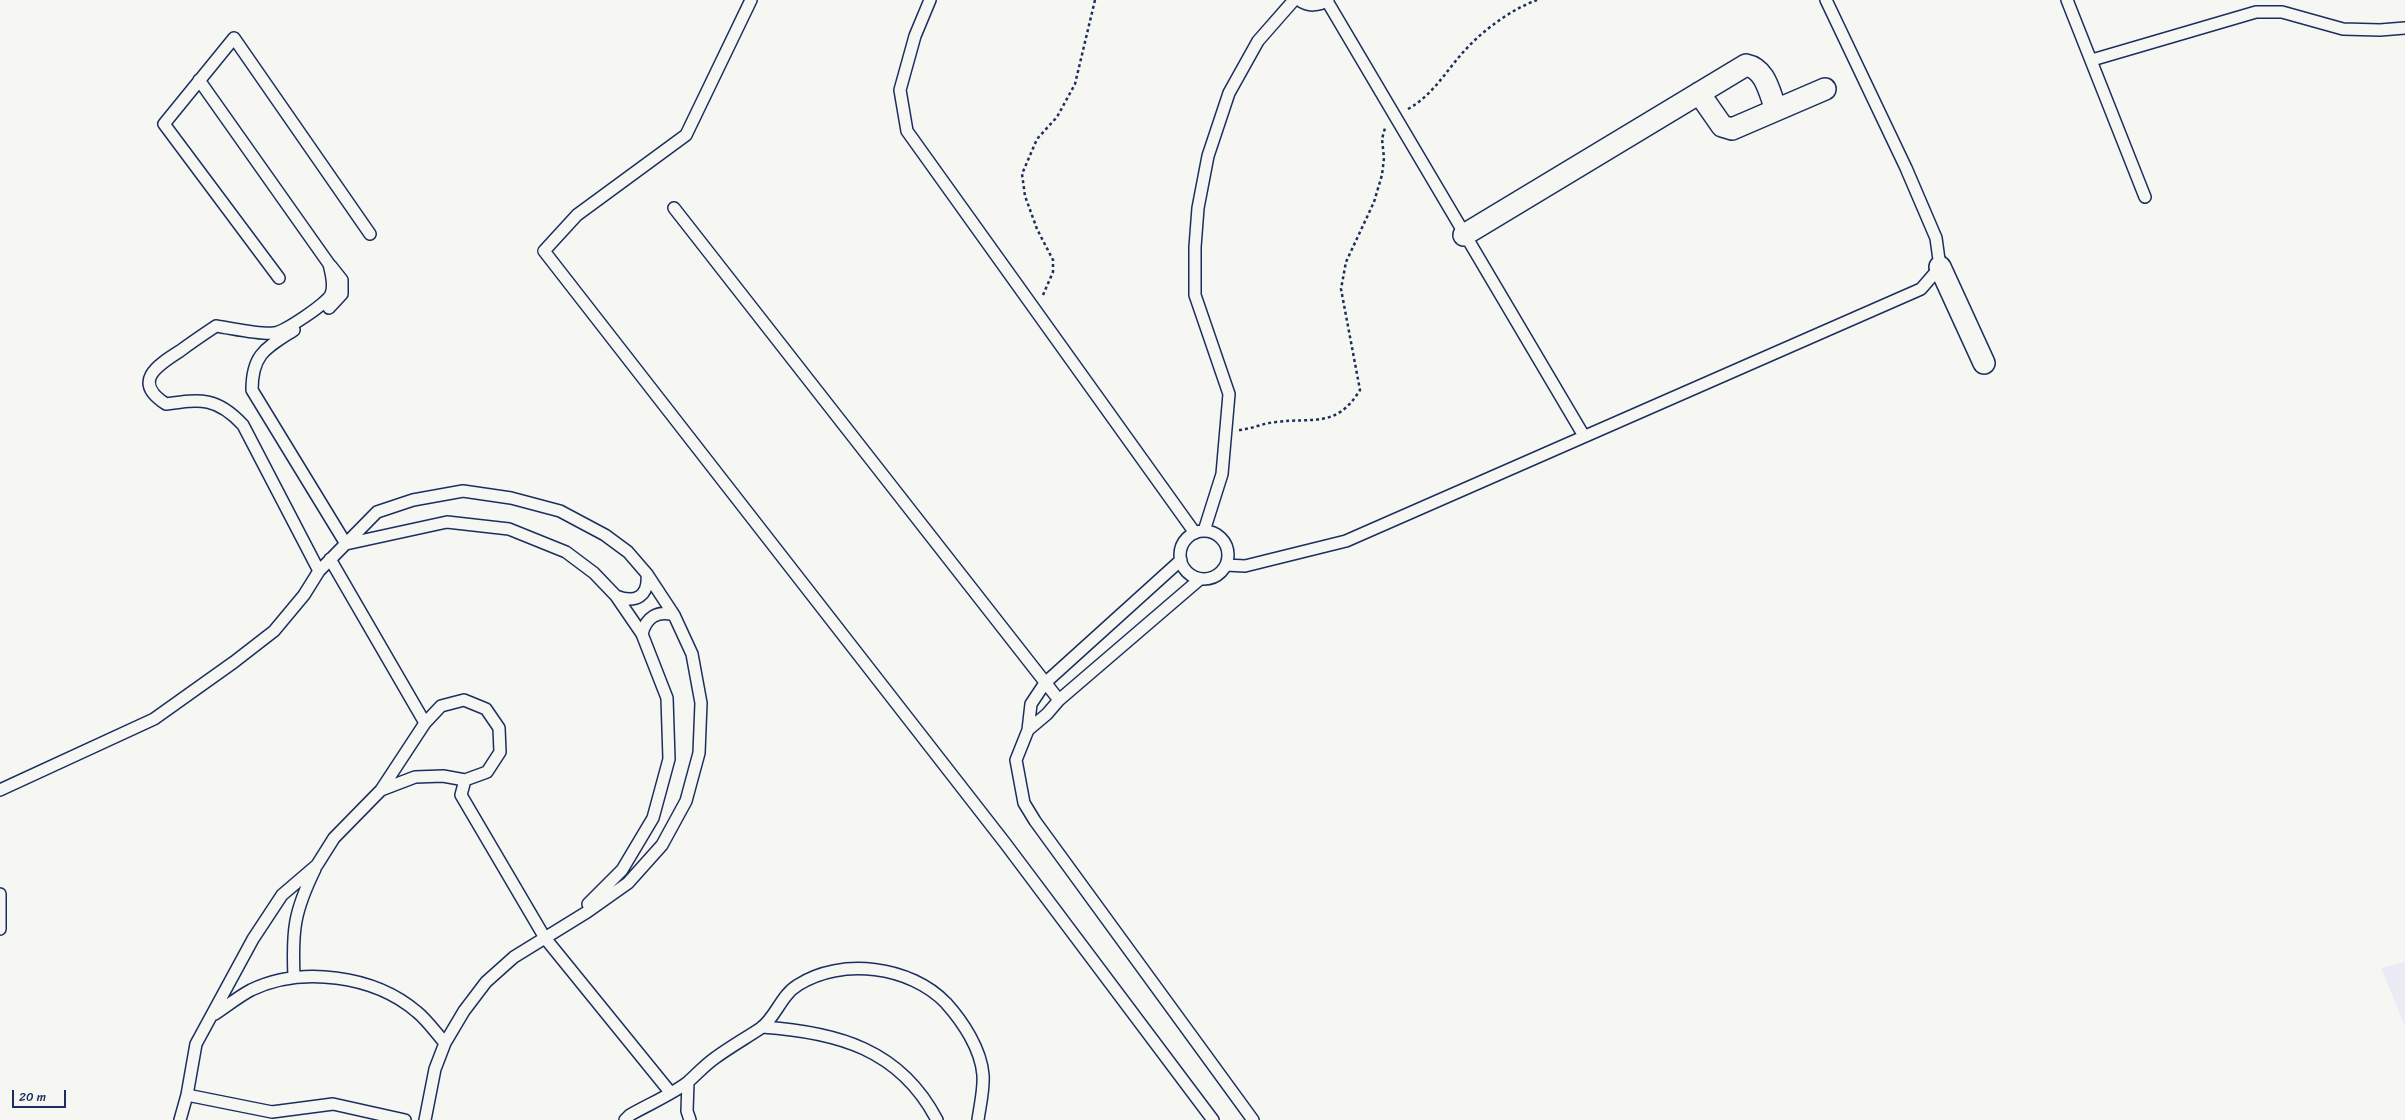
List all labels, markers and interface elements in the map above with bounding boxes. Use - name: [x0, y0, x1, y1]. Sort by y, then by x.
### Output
- scale bar: [14, 1082, 68, 1108]
- text: 20 m: [19, 1086, 46, 1108]

